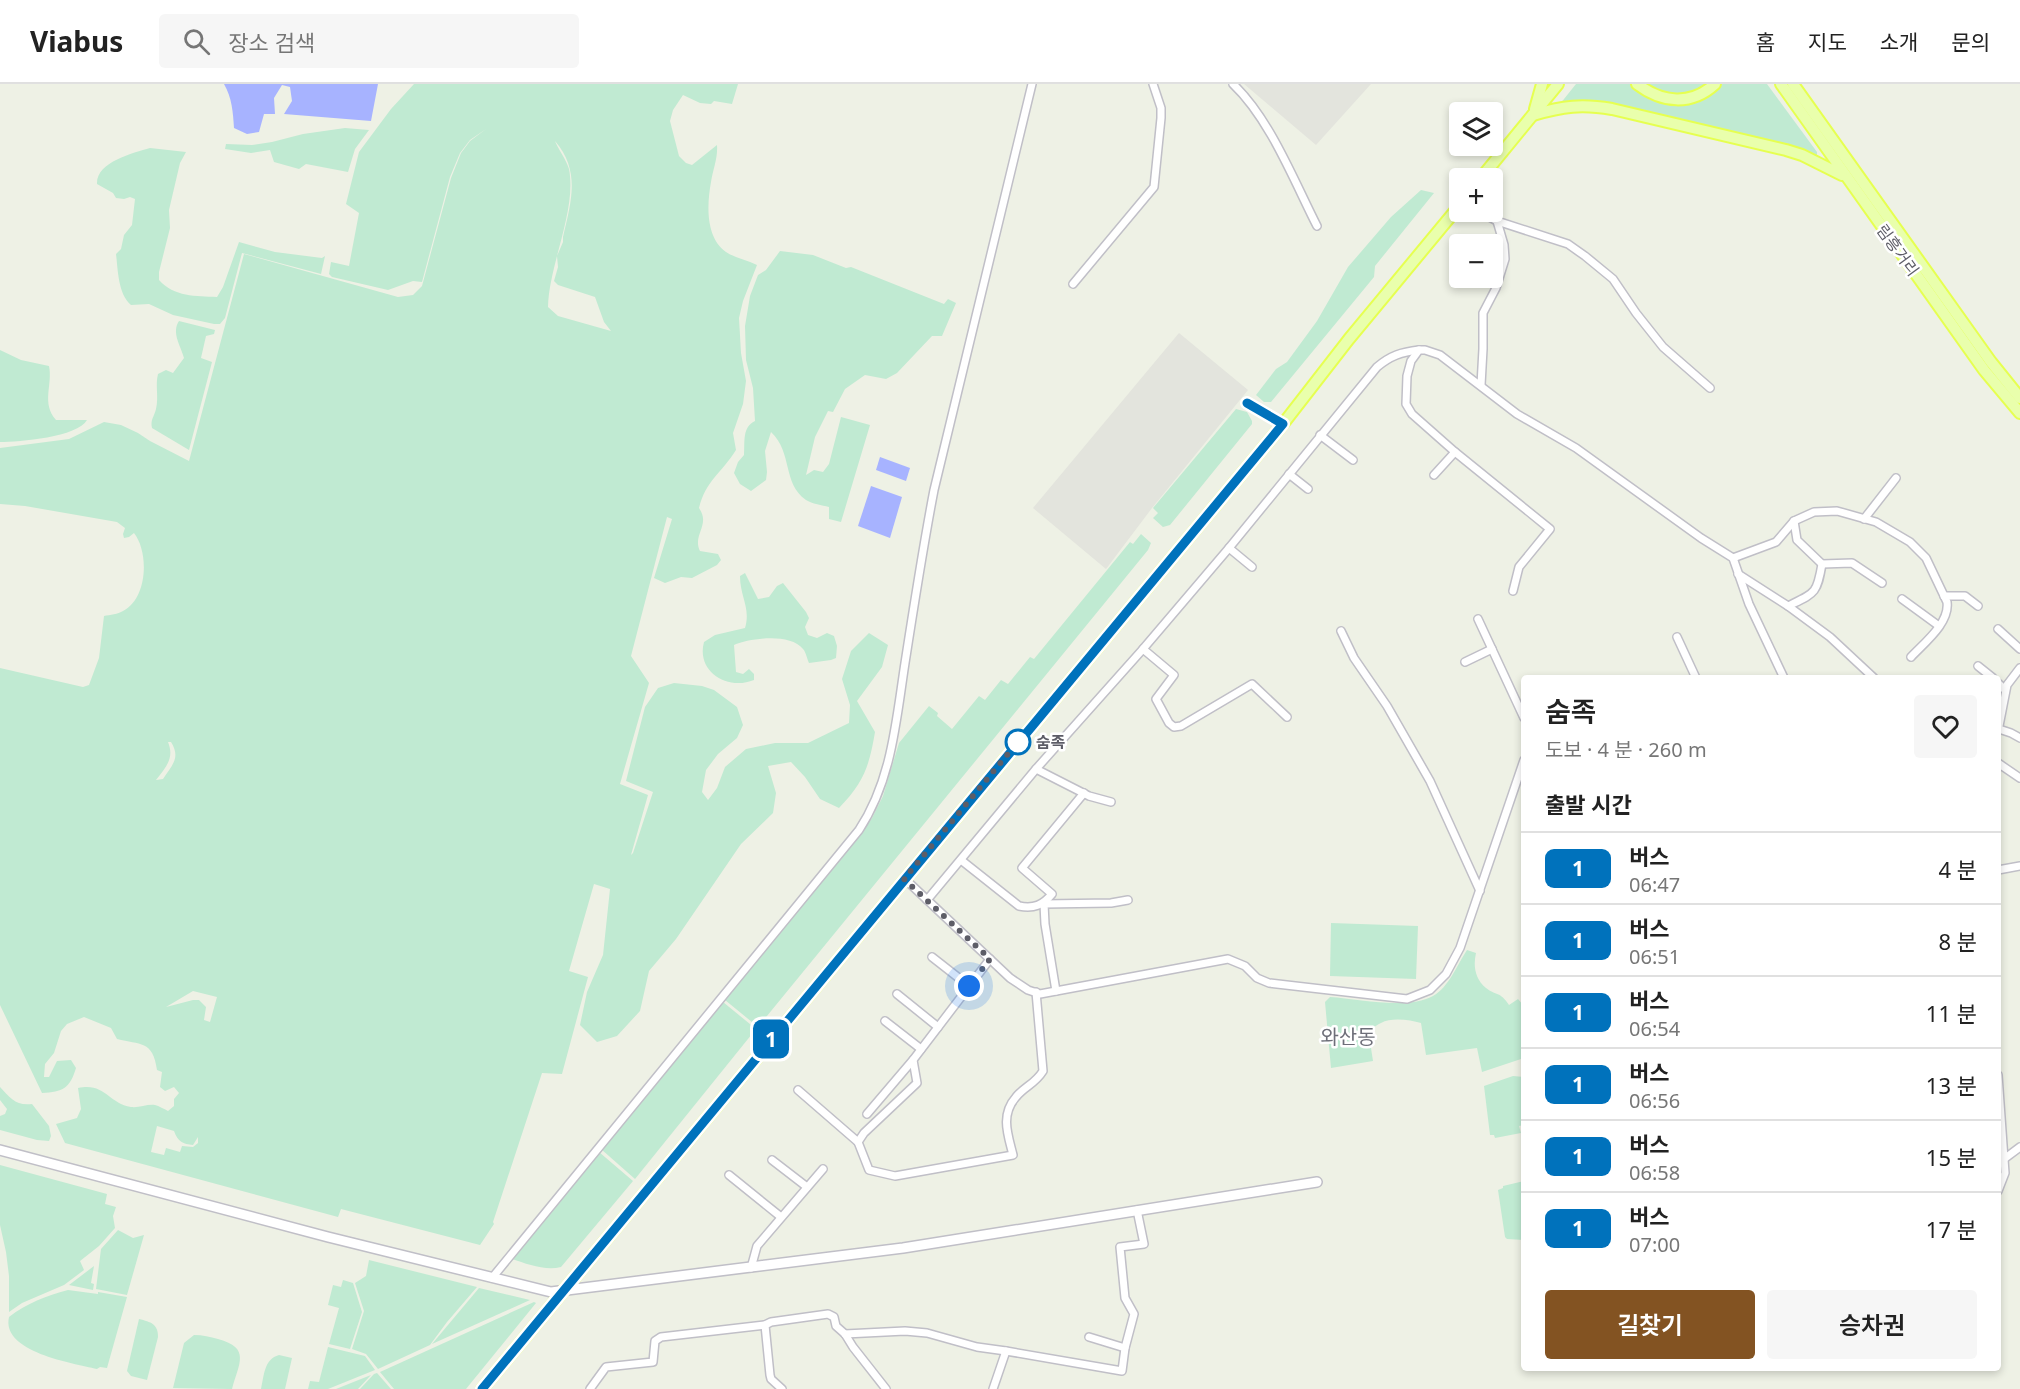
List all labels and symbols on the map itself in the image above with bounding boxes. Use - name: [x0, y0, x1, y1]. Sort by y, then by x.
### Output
- street label: 림흥거리: [1872, 220, 1924, 280]
- marker: 숨족: [1005, 729, 1031, 755]
- place label: 숨족: [1036, 731, 1065, 753]
- your location: [954, 971, 984, 1001]
- line badge: 1: [752, 1020, 790, 1058]
- district label: 와산동: [1320, 1023, 1376, 1050]

